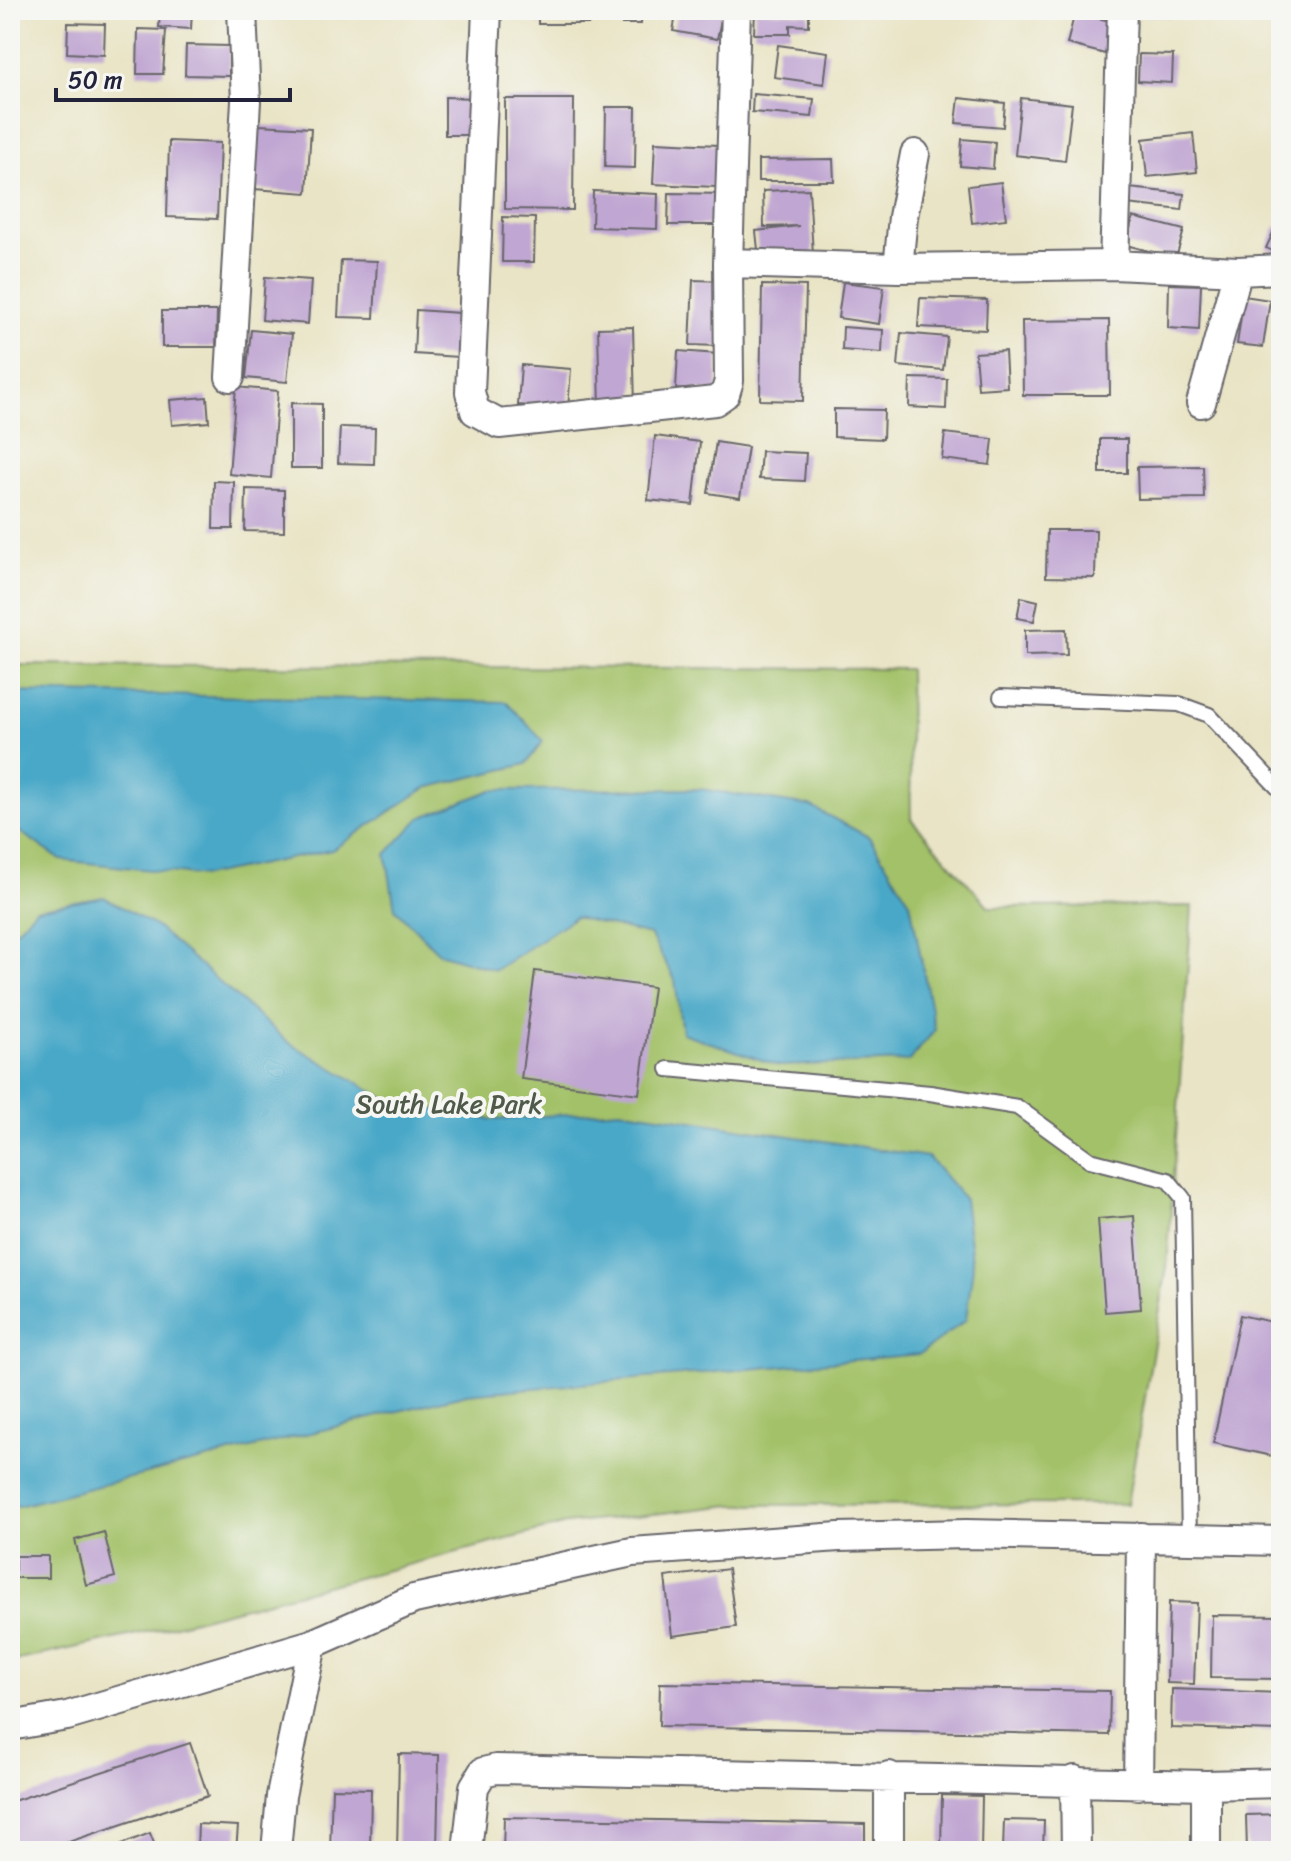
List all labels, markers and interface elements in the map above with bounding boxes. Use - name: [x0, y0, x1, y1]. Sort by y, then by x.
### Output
- scale bar: [56, 52, 290, 102]
- text: 50 m: [68, 59, 123, 101]
- park label: South Lake Park: [356, 1081, 543, 1127]

